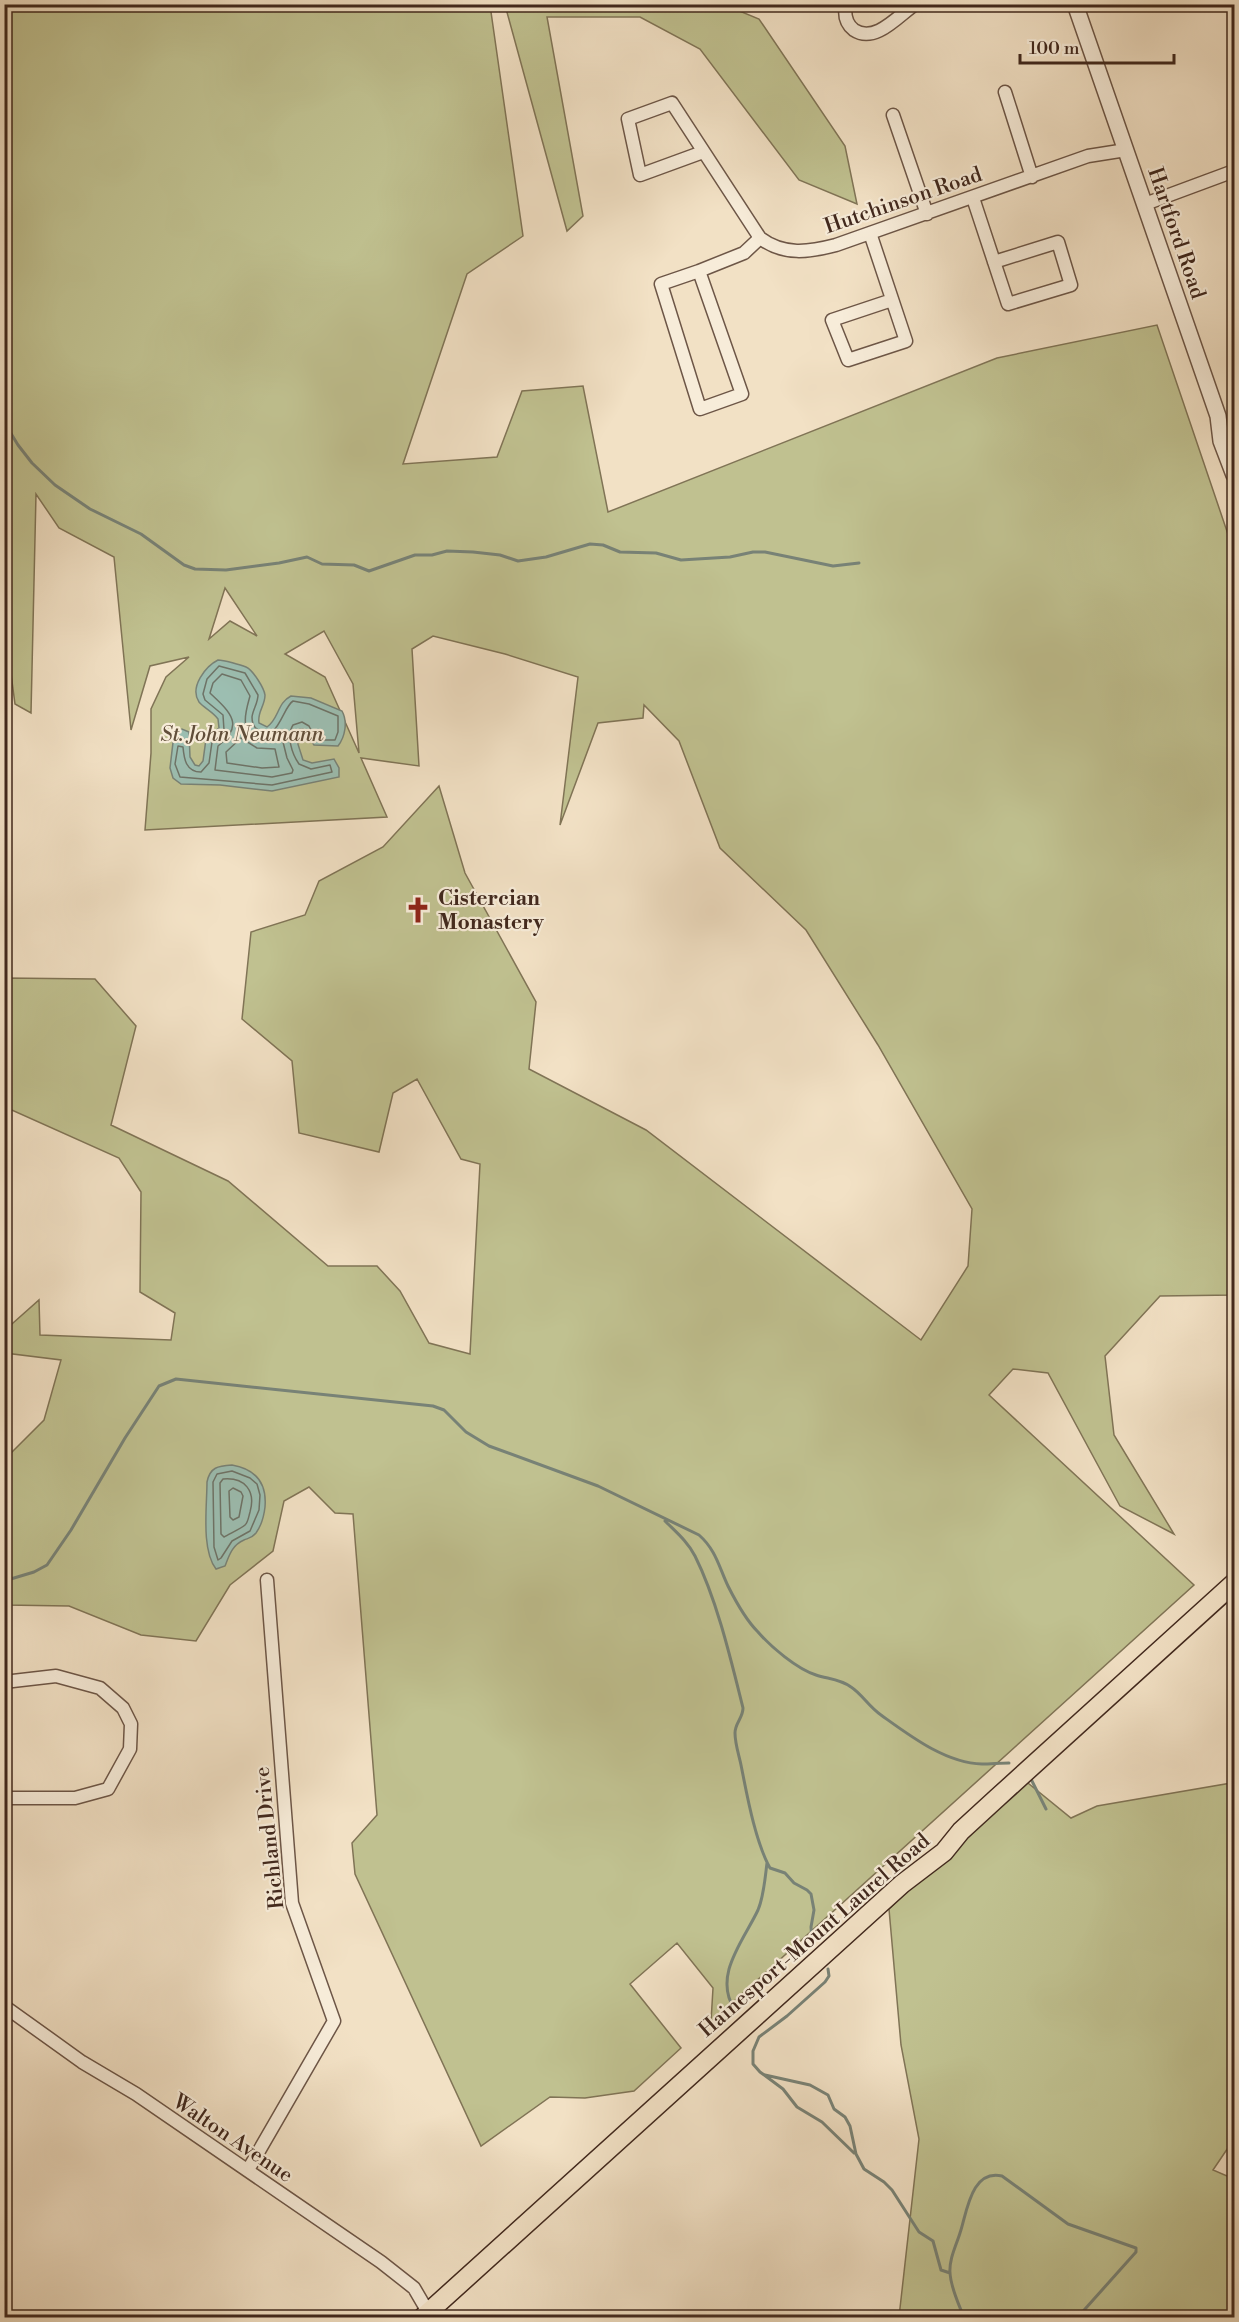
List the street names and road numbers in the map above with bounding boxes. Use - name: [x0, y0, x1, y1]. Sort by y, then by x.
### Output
- street label: Hutchinson Road: [821, 162, 986, 240]
- street label: Hartford Road: [1141, 164, 1211, 303]
- street label: Richland Drive: [250, 1765, 290, 1911]
- street label: Hainesport-Mount Laurel Road: [694, 1828, 936, 2043]
- street label: Walton Avenue: [166, 2088, 298, 2189]

